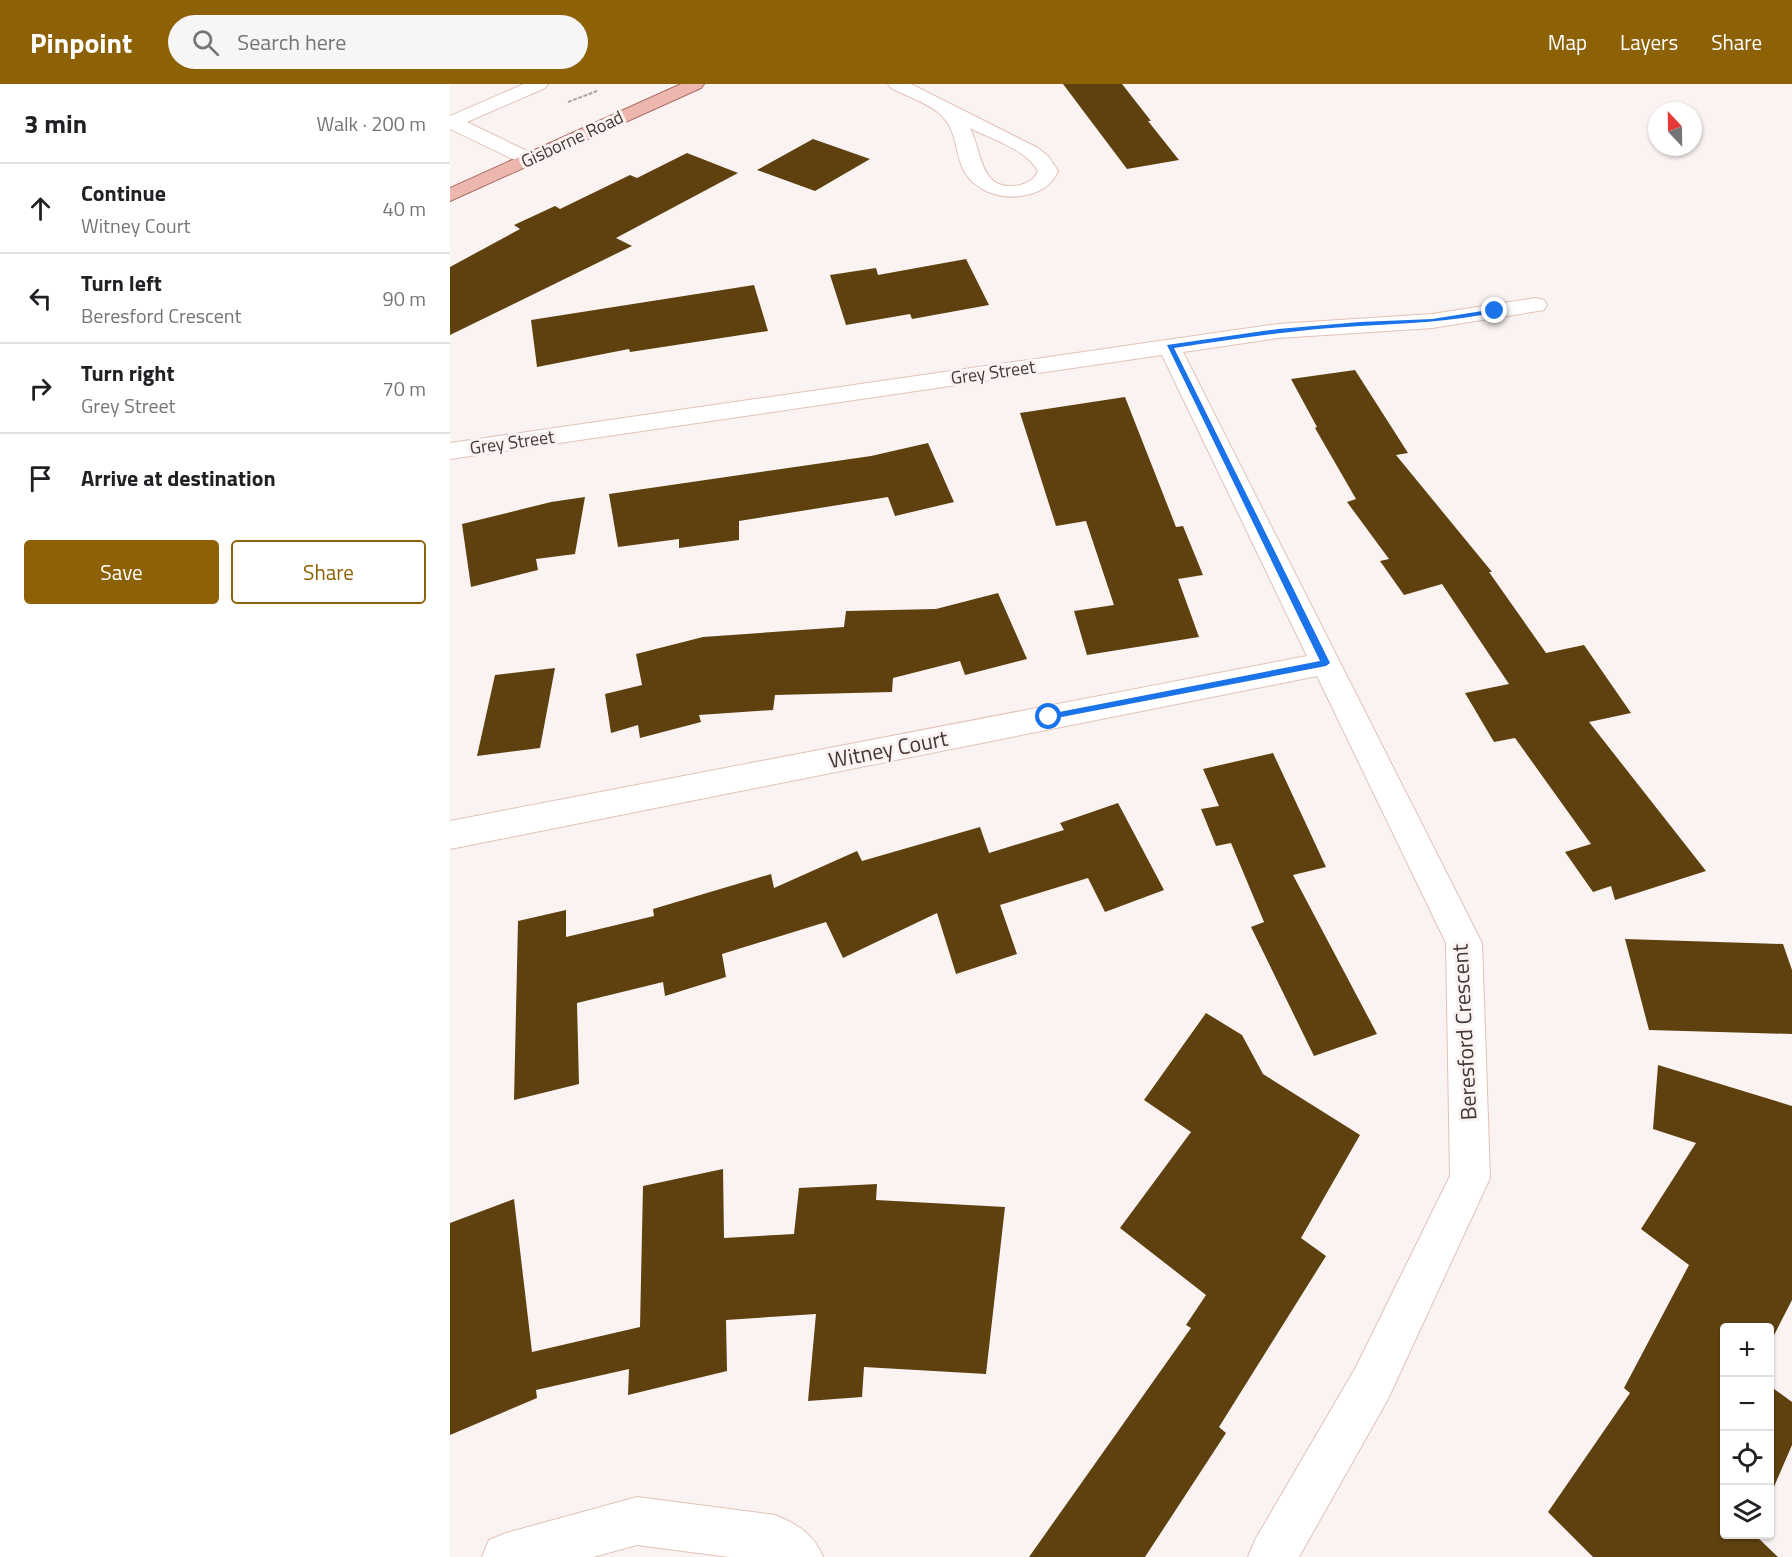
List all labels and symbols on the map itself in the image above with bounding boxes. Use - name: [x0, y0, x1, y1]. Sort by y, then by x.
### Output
- north arrow: [1648, 102, 1702, 156]
- street label: Gisborne Road: [516, 103, 628, 175]
- route end: [1481, 297, 1507, 323]
- street label: Grey Street: [949, 353, 1038, 391]
- street label: Grey Street: [468, 423, 557, 461]
- route start: [1035, 703, 1061, 729]
- street label: Witney Court: [826, 721, 951, 777]
- street label: Beresford Crescent: [1442, 943, 1486, 1121]

